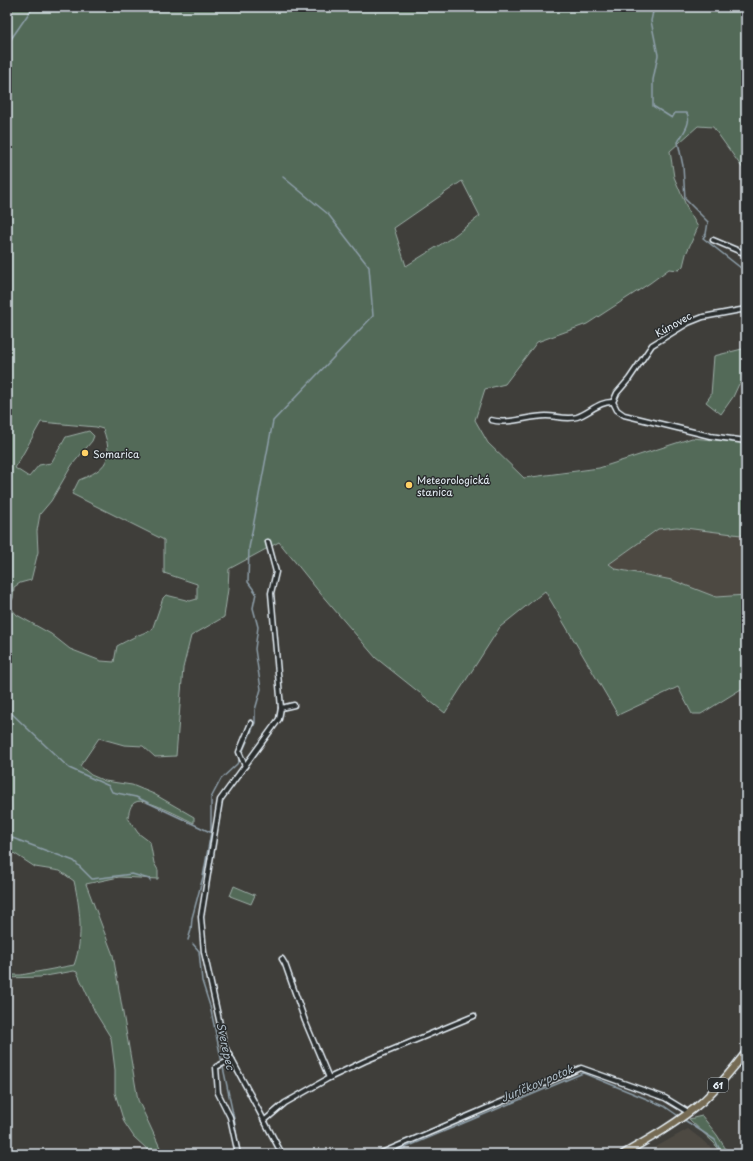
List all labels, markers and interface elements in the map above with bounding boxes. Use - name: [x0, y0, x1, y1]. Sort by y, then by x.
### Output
- street label: Kúnovec: [652, 308, 694, 340]
- place label: Somarica: [93, 446, 140, 461]
- marker: Somarica: [80, 448, 90, 458]
- place label: Meteorologická stanica: [417, 472, 491, 499]
- marker: Meteorologická stanica: [404, 480, 414, 490]
- water label: Sverepec: [213, 1021, 240, 1072]
- water label: Juríčkov potok: [498, 1060, 576, 1106]
- road number: 61: [708, 1078, 728, 1092]

